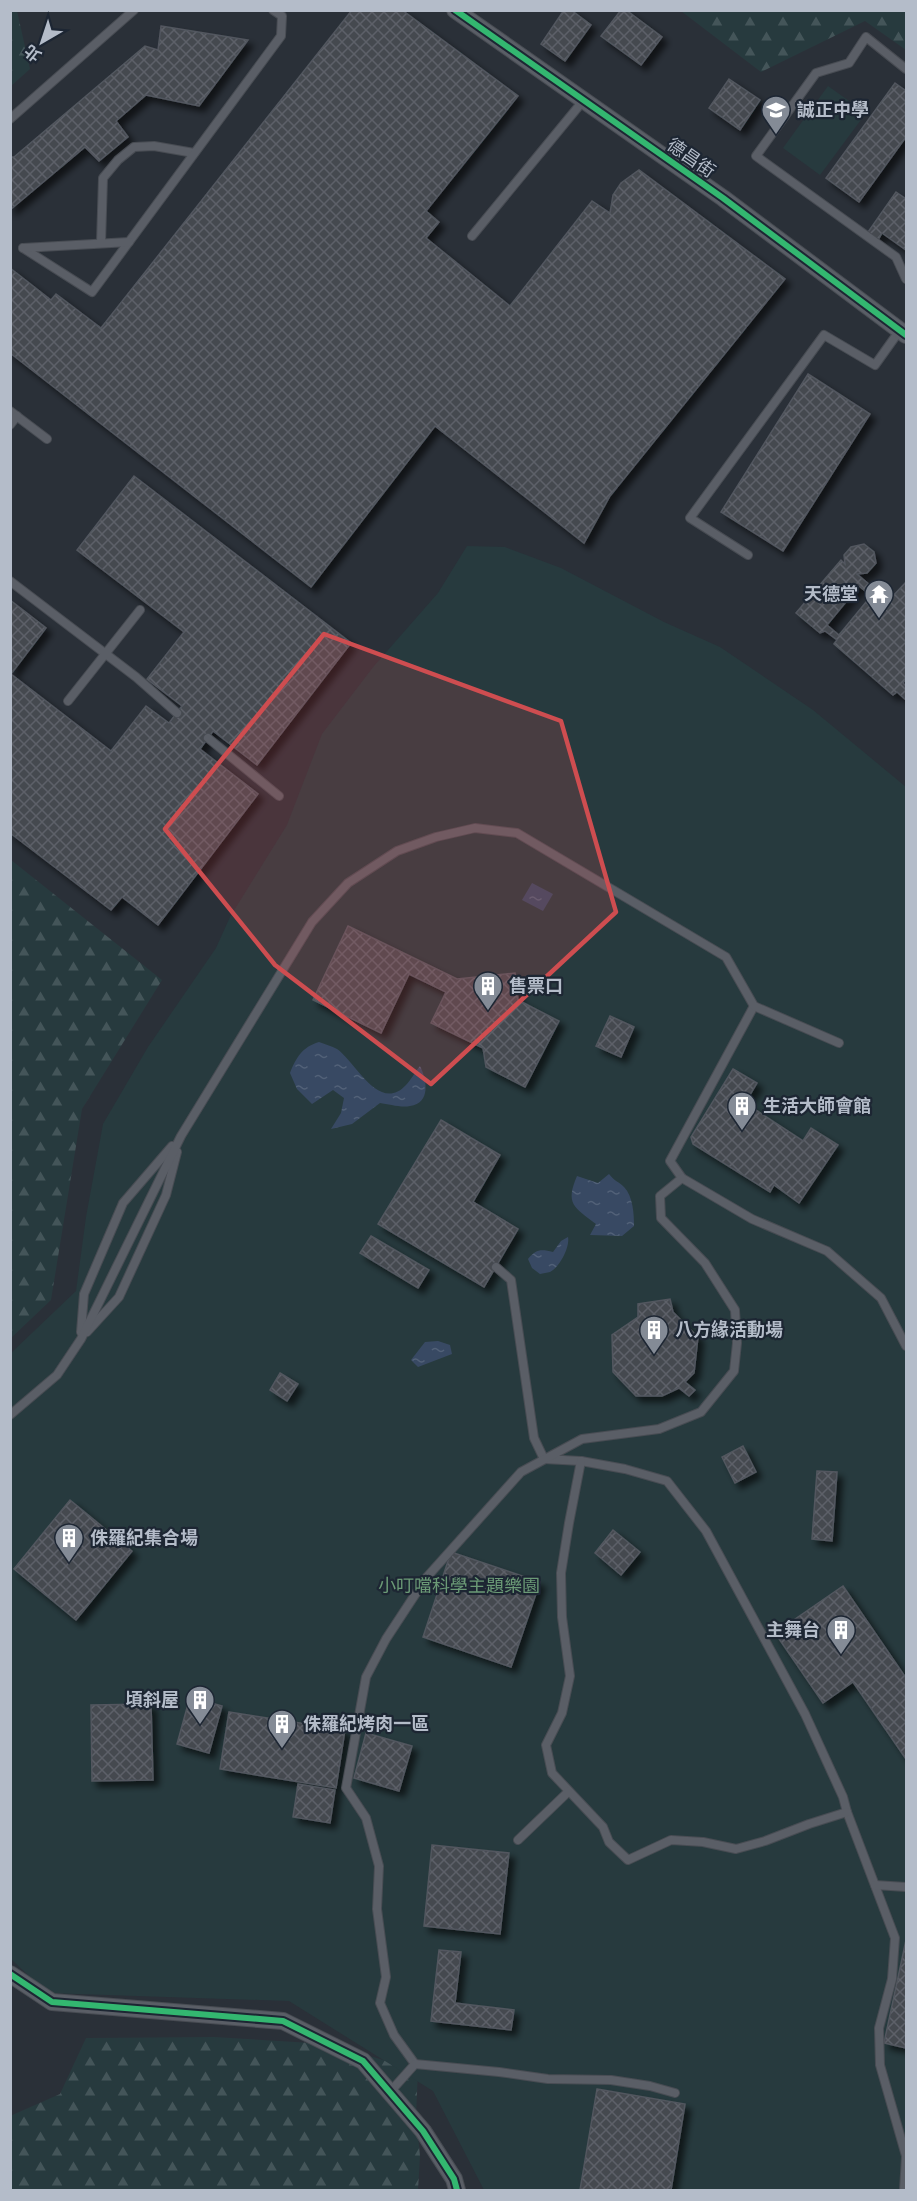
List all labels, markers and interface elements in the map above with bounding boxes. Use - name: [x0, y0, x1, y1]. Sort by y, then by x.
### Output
- north arrow: [12, 12, 72, 72]
- text: 北: [21, 42, 44, 65]
- school or university icon: 誠正中學: [760, 94, 792, 136]
- place label: 誠正中學: [797, 100, 869, 120]
- street label: 德昌街: [663, 134, 719, 182]
- temple icon: 天德堂: [863, 578, 895, 620]
- place label: 天德堂: [804, 584, 858, 604]
- building icon: 售票口: [472, 970, 504, 1012]
- place label: 售票口: [509, 976, 563, 996]
- building icon: 生活大師會館: [726, 1090, 758, 1132]
- place label: 生活大師會館: [763, 1096, 871, 1116]
- building icon: 八方緣活動場: [638, 1314, 670, 1356]
- place label: 八方緣活動場: [675, 1319, 783, 1340]
- building icon: 侏羅紀集合場: [53, 1522, 85, 1564]
- place label: 侏羅紀集合場: [90, 1527, 198, 1548]
- park label: 小叮噹科學主題樂園: [378, 1576, 540, 1596]
- building icon: 主舞台: [825, 1614, 857, 1656]
- place label: 主舞台: [766, 1619, 820, 1640]
- building icon: 頃斜屋: [184, 1684, 216, 1726]
- place label: 頃斜屋: [125, 1690, 179, 1710]
- building icon: 侏羅紀烤肉一區: [266, 1708, 298, 1750]
- place label: 侏羅紀烤肉一區: [303, 1713, 429, 1734]

